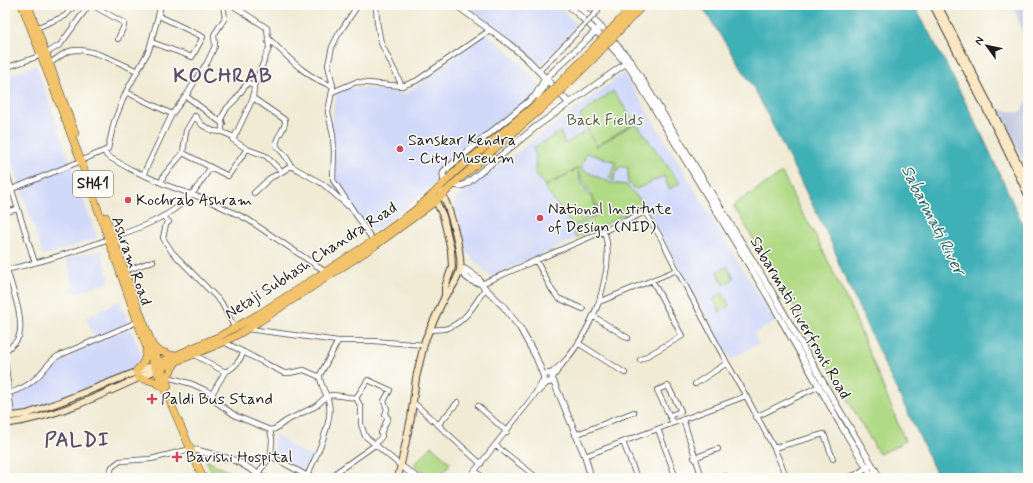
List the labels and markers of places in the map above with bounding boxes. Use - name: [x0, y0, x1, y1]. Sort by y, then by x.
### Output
- place label: Sanskar Kendra - City Museum: [408, 130, 516, 169]
- marker: Sanskar Kendra - City Museum: [395, 144, 405, 154]
- place label: Kochrab Ashram: [136, 190, 252, 211]
- marker: Kochrab Ashram: [123, 195, 133, 205]
- place label: National Institute of Design (NID): [548, 199, 672, 238]
- marker: National Institute of Design (NID): [535, 213, 545, 223]
- place label: Paldi Bus Stand: [161, 389, 273, 410]
- marker: Paldi Bus Stand: [146, 393, 158, 405]
- place label: Bavishi Hospital: [186, 447, 293, 468]
- marker: Bavishi Hospital: [171, 451, 183, 463]

